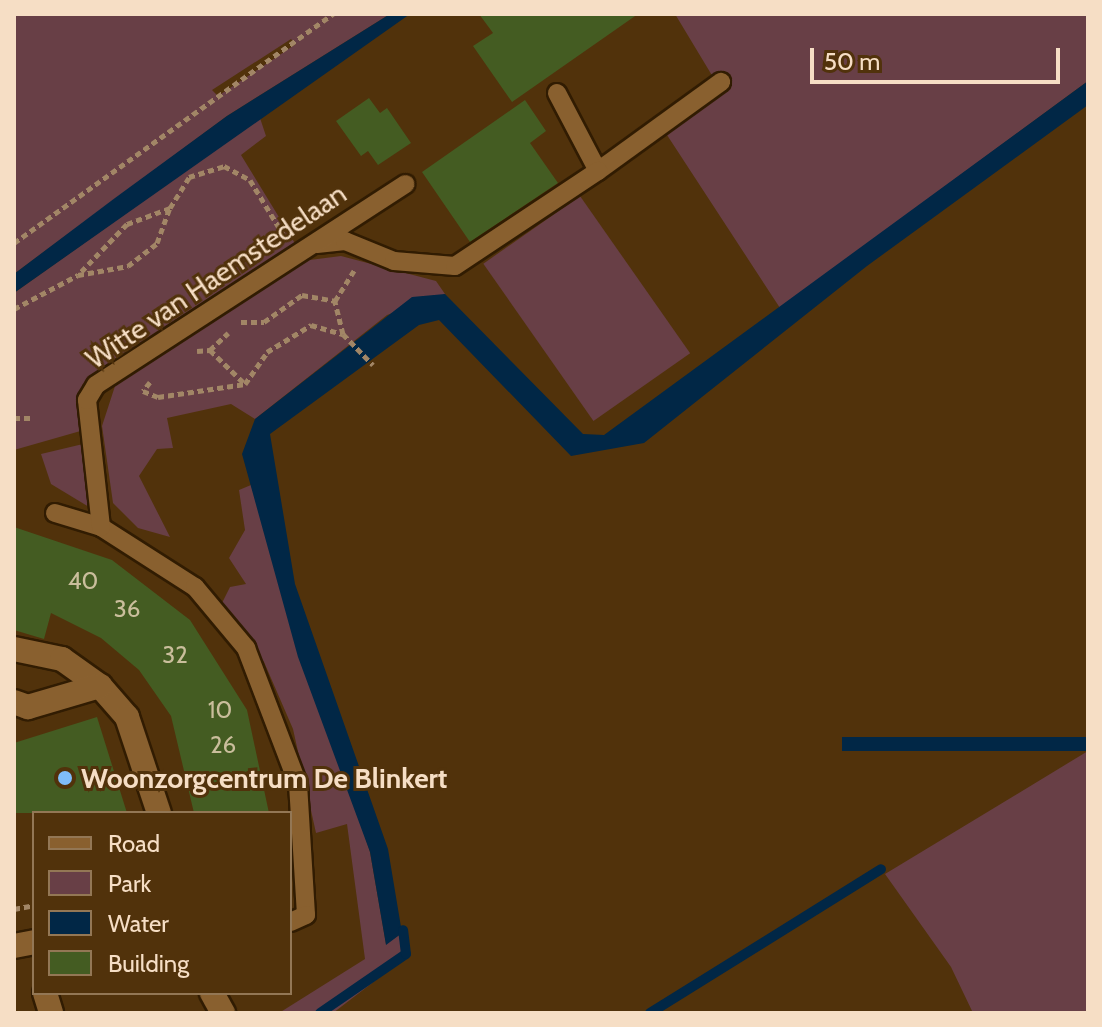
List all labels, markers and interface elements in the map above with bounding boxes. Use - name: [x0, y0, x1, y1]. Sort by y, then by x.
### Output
- scale bar: [814, 32, 1064, 82]
- text: 50 m: [824, 47, 880, 76]
- street label: Witte van Haemstedelaan: [79, 176, 353, 376]
- house number: 40: [68, 567, 98, 595]
- house number: 36: [114, 595, 140, 623]
- house number: 32: [162, 641, 188, 669]
- house number: 10: [208, 696, 232, 724]
- house number: 26: [210, 731, 236, 759]
- place label: Woonzorgcentrum De Blinkert: [81, 761, 447, 795]
- marker: Woonzorgcentrum De Blinkert: [56, 769, 74, 787]
- legend: [32, 811, 292, 995]
- text: Road: [108, 829, 160, 858]
- text: Park: [108, 869, 151, 898]
- text: Water: [108, 909, 169, 938]
- text: Building: [108, 949, 189, 978]

